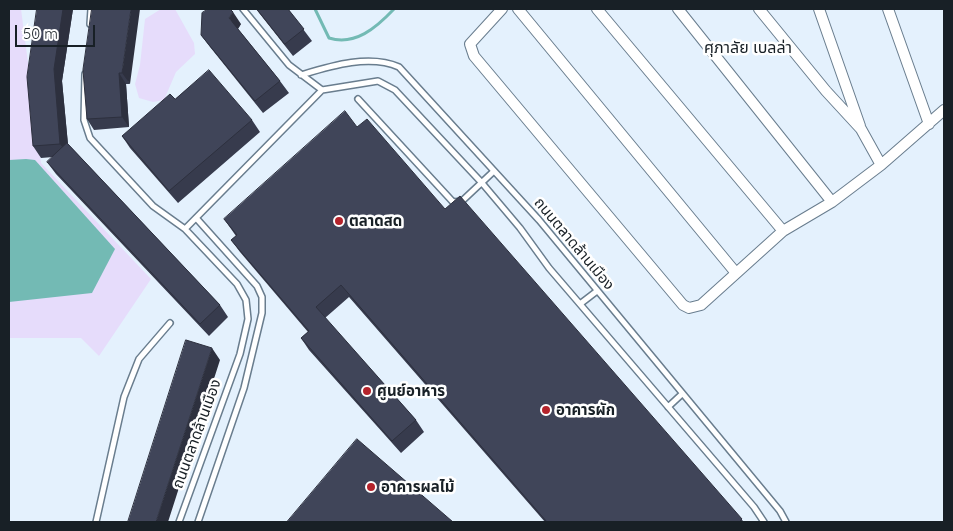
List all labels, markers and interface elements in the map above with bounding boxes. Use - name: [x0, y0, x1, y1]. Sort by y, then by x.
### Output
- scale bar: [18, 15, 98, 47]
- text: 50 m: [23, 24, 58, 43]
- district label: ศุภาลัย เบลล่า: [704, 38, 792, 58]
- street label: ถนนตลาดล้านเมือง: [530, 194, 618, 294]
- place label: ตลาดสด: [349, 212, 402, 230]
- marker: ตลาดสด: [333, 215, 345, 227]
- street label: ถนนตลาดล้านเมือง: [169, 377, 225, 491]
- place label: ศูนย์อาหาร: [377, 382, 445, 400]
- marker: ศูนย์อาหาร: [361, 385, 373, 397]
- place label: อาคารผัก: [556, 401, 615, 419]
- marker: อาคารผัก: [540, 404, 552, 416]
- place label: อาคารผลไม้: [381, 478, 455, 496]
- marker: อาคารผลไม้: [365, 481, 377, 493]

